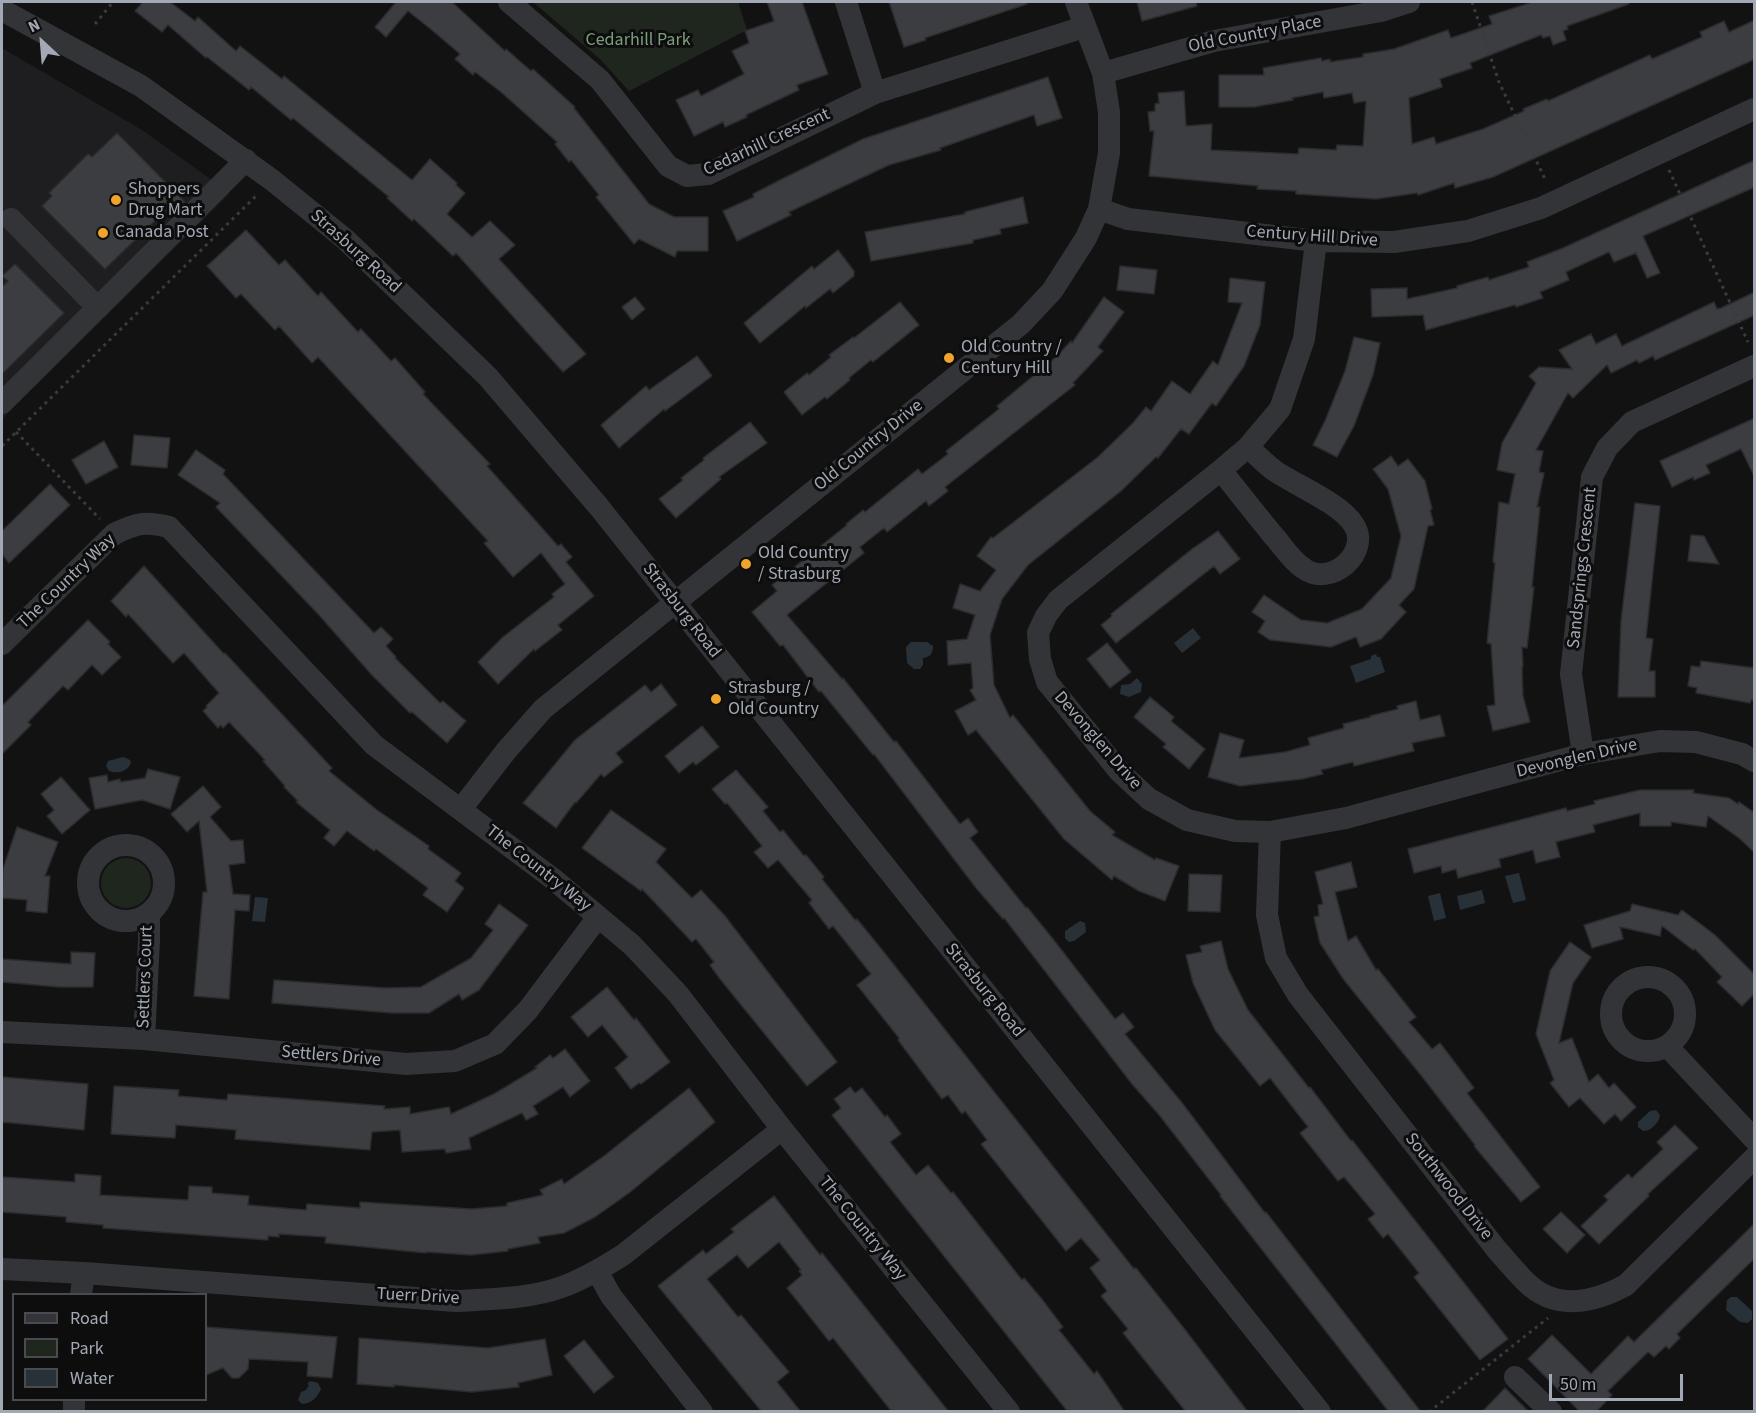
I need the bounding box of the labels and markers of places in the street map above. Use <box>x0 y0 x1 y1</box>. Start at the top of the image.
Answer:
place label: Shoppers Drug Mart <box>128 179 202 222</box>
marker: Shoppers Drug Mart <box>109 193 123 207</box>
place label: Canada Post <box>115 222 209 244</box>
marker: Canada Post <box>96 226 110 240</box>
place label: Old Country / Century Hill <box>961 337 1062 380</box>
marker: Old Country / Century Hill <box>942 351 956 365</box>
place label: Old Country / Strasburg <box>758 543 849 586</box>
marker: Old Country / Strasburg <box>739 557 753 571</box>
place label: Strasburg / Old Country <box>728 678 819 720</box>
marker: Strasburg / Old Country <box>709 692 723 706</box>

